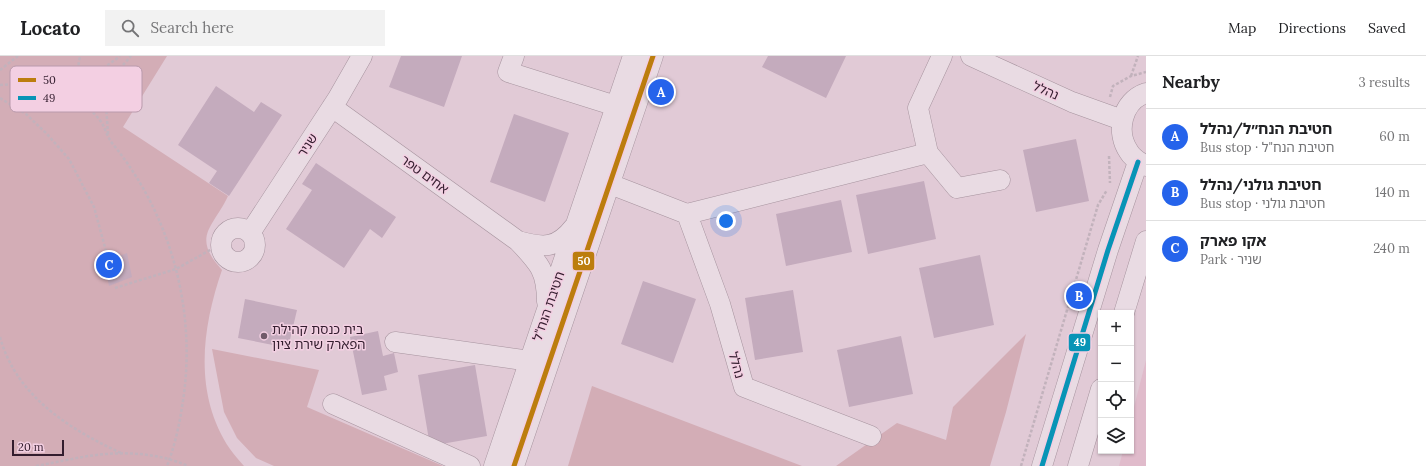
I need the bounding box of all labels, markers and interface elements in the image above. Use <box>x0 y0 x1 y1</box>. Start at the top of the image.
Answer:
search box <box>105 10 385 46</box>
text: Locato <box>20 16 81 40</box>
icon: search <box>119 17 141 39</box>
text: Search here <box>151 18 234 37</box>
text: Map <box>1228 19 1256 37</box>
text: Directions <box>1278 19 1346 37</box>
text: Saved <box>1368 19 1406 37</box>
legend <box>10 66 142 112</box>
text: Nearby <box>1162 71 1220 93</box>
text: 50 <box>43 73 56 87</box>
text: 3 results <box>1358 74 1410 91</box>
pin: A <box>648 77 674 107</box>
street label: נהלל <box>1030 77 1061 104</box>
text: 49 <box>43 91 55 105</box>
text: חטיבת הנח״ל/נהלל <box>1200 119 1332 138</box>
text: A <box>1171 128 1179 145</box>
text: 60 m <box>1379 128 1410 145</box>
street label: שניר <box>294 130 321 160</box>
text: Bus stop · חטיבת הנח"ל <box>1200 139 1334 156</box>
street label: אחים טפר <box>397 151 452 197</box>
text: חטיבת גולני/נהלל <box>1200 175 1321 194</box>
text: B <box>1171 184 1179 201</box>
text: 140 m <box>1375 184 1410 201</box>
text: Bus stop · חטיבת גולני <box>1200 195 1325 212</box>
your location <box>716 211 736 231</box>
text: אקו פארק <box>1200 231 1266 250</box>
text: C <box>1171 240 1179 257</box>
text: 240 m <box>1373 240 1410 257</box>
pin: C <box>96 250 122 280</box>
line badge: 50 <box>572 251 595 271</box>
text: Park · שניר <box>1200 251 1262 268</box>
text: 50 <box>578 254 590 268</box>
street label: חטיבת הנח"ל <box>529 269 568 343</box>
pin: B <box>1066 281 1092 311</box>
map controls <box>1098 310 1134 454</box>
button: + <box>1098 310 1134 346</box>
place label: בית כנסת קהילת הפארק שירת ציון <box>272 321 365 353</box>
marker: בית כנסת קהילת הפארק שירת ציון <box>259 331 269 341</box>
line badge: 49 <box>1068 333 1091 352</box>
text: 49 <box>1074 335 1086 349</box>
button: − <box>1098 346 1134 382</box>
street label: נהלל <box>725 350 748 380</box>
button: locate <box>1098 382 1134 418</box>
button: layers <box>1098 418 1134 454</box>
scale bar <box>12 438 64 457</box>
text: 20 m <box>18 440 43 454</box>

